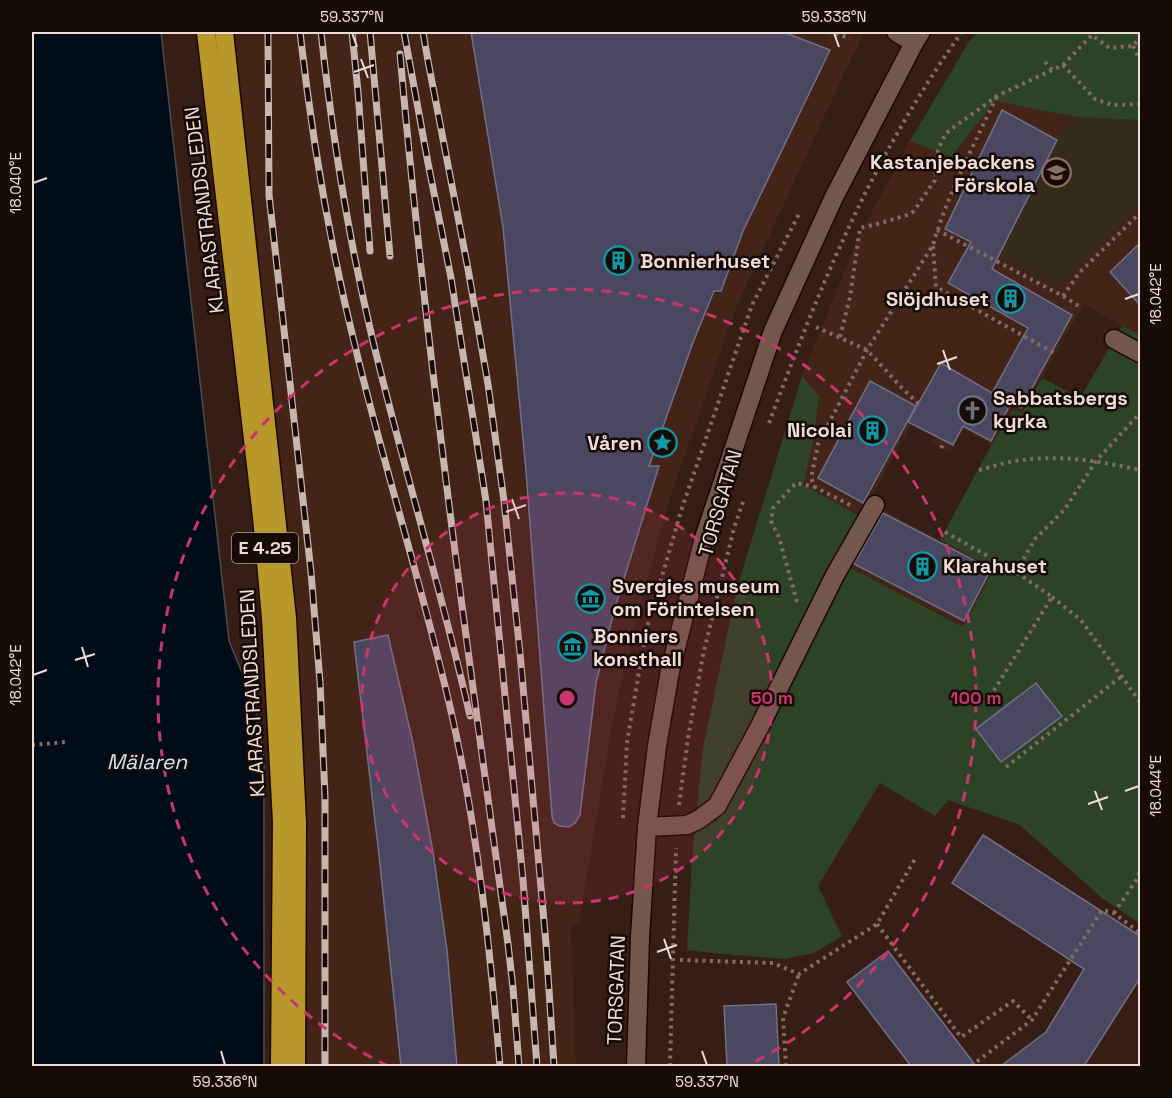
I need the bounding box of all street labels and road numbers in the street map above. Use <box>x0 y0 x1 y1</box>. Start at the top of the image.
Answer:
street label: KLARASTRANDSLEDEN <box>178 105 230 315</box>
street label: TORSGATAN <box>692 447 748 559</box>
road number: E 4.25 <box>232 533 298 563</box>
street label: KLARASTRANDSLEDEN <box>234 588 270 798</box>
street label: TORSGATAN <box>601 935 631 1045</box>

